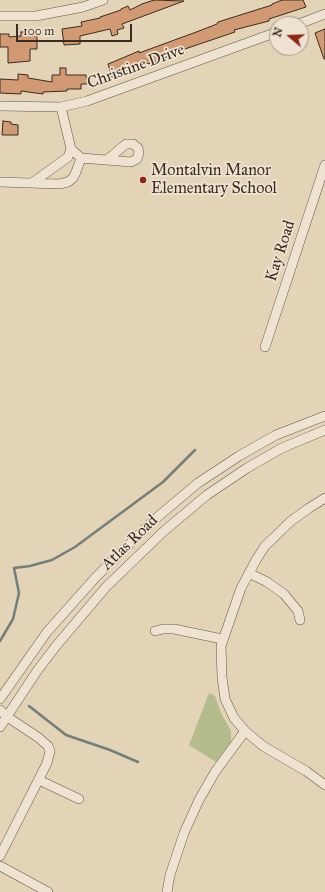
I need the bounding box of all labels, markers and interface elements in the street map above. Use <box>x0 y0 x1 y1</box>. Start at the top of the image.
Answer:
scale bar <box>18 16 134 42</box>
north arrow <box>269 16 309 56</box>
text: 100 m <box>23 24 54 38</box>
text: N <box>270 26 286 39</box>
street label: Christine Drive <box>85 41 187 93</box>
place label: Montalvin Manor Elementary School <box>151 161 277 199</box>
marker: Montalvin Manor Elementary School <box>138 175 148 185</box>
street label: Kay Road <box>262 218 300 284</box>
street label: Atlas Road <box>98 512 162 574</box>

